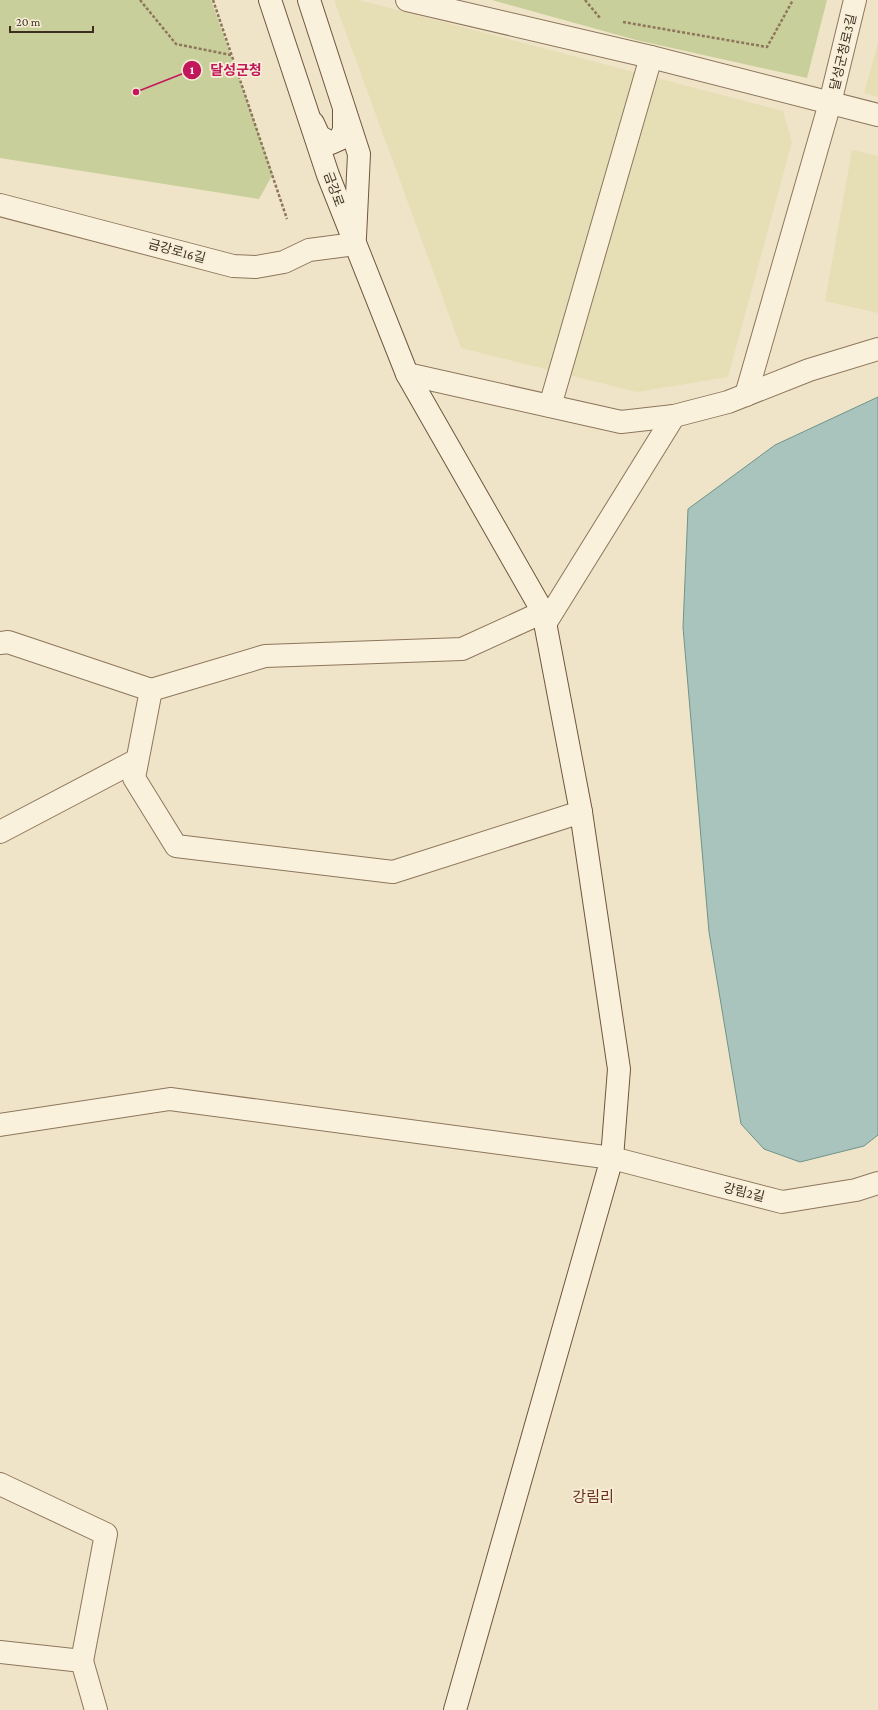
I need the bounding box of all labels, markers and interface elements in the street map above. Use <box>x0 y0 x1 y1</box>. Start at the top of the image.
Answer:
scale bar <box>10 8 93 34</box>
street label: 달성군청로3길 <box>827 12 859 92</box>
text: 20 m <box>16 15 41 29</box>
callout: 달성군청 <box>182 57 270 83</box>
text: 달성군청 <box>210 62 262 78</box>
text: 1 <box>190 63 195 77</box>
street label: 금강로 <box>321 170 347 208</box>
street label: 금강로16길 <box>147 236 207 266</box>
street label: 강림2길 <box>722 1180 766 1204</box>
district label: 강림리 <box>572 1489 614 1505</box>

